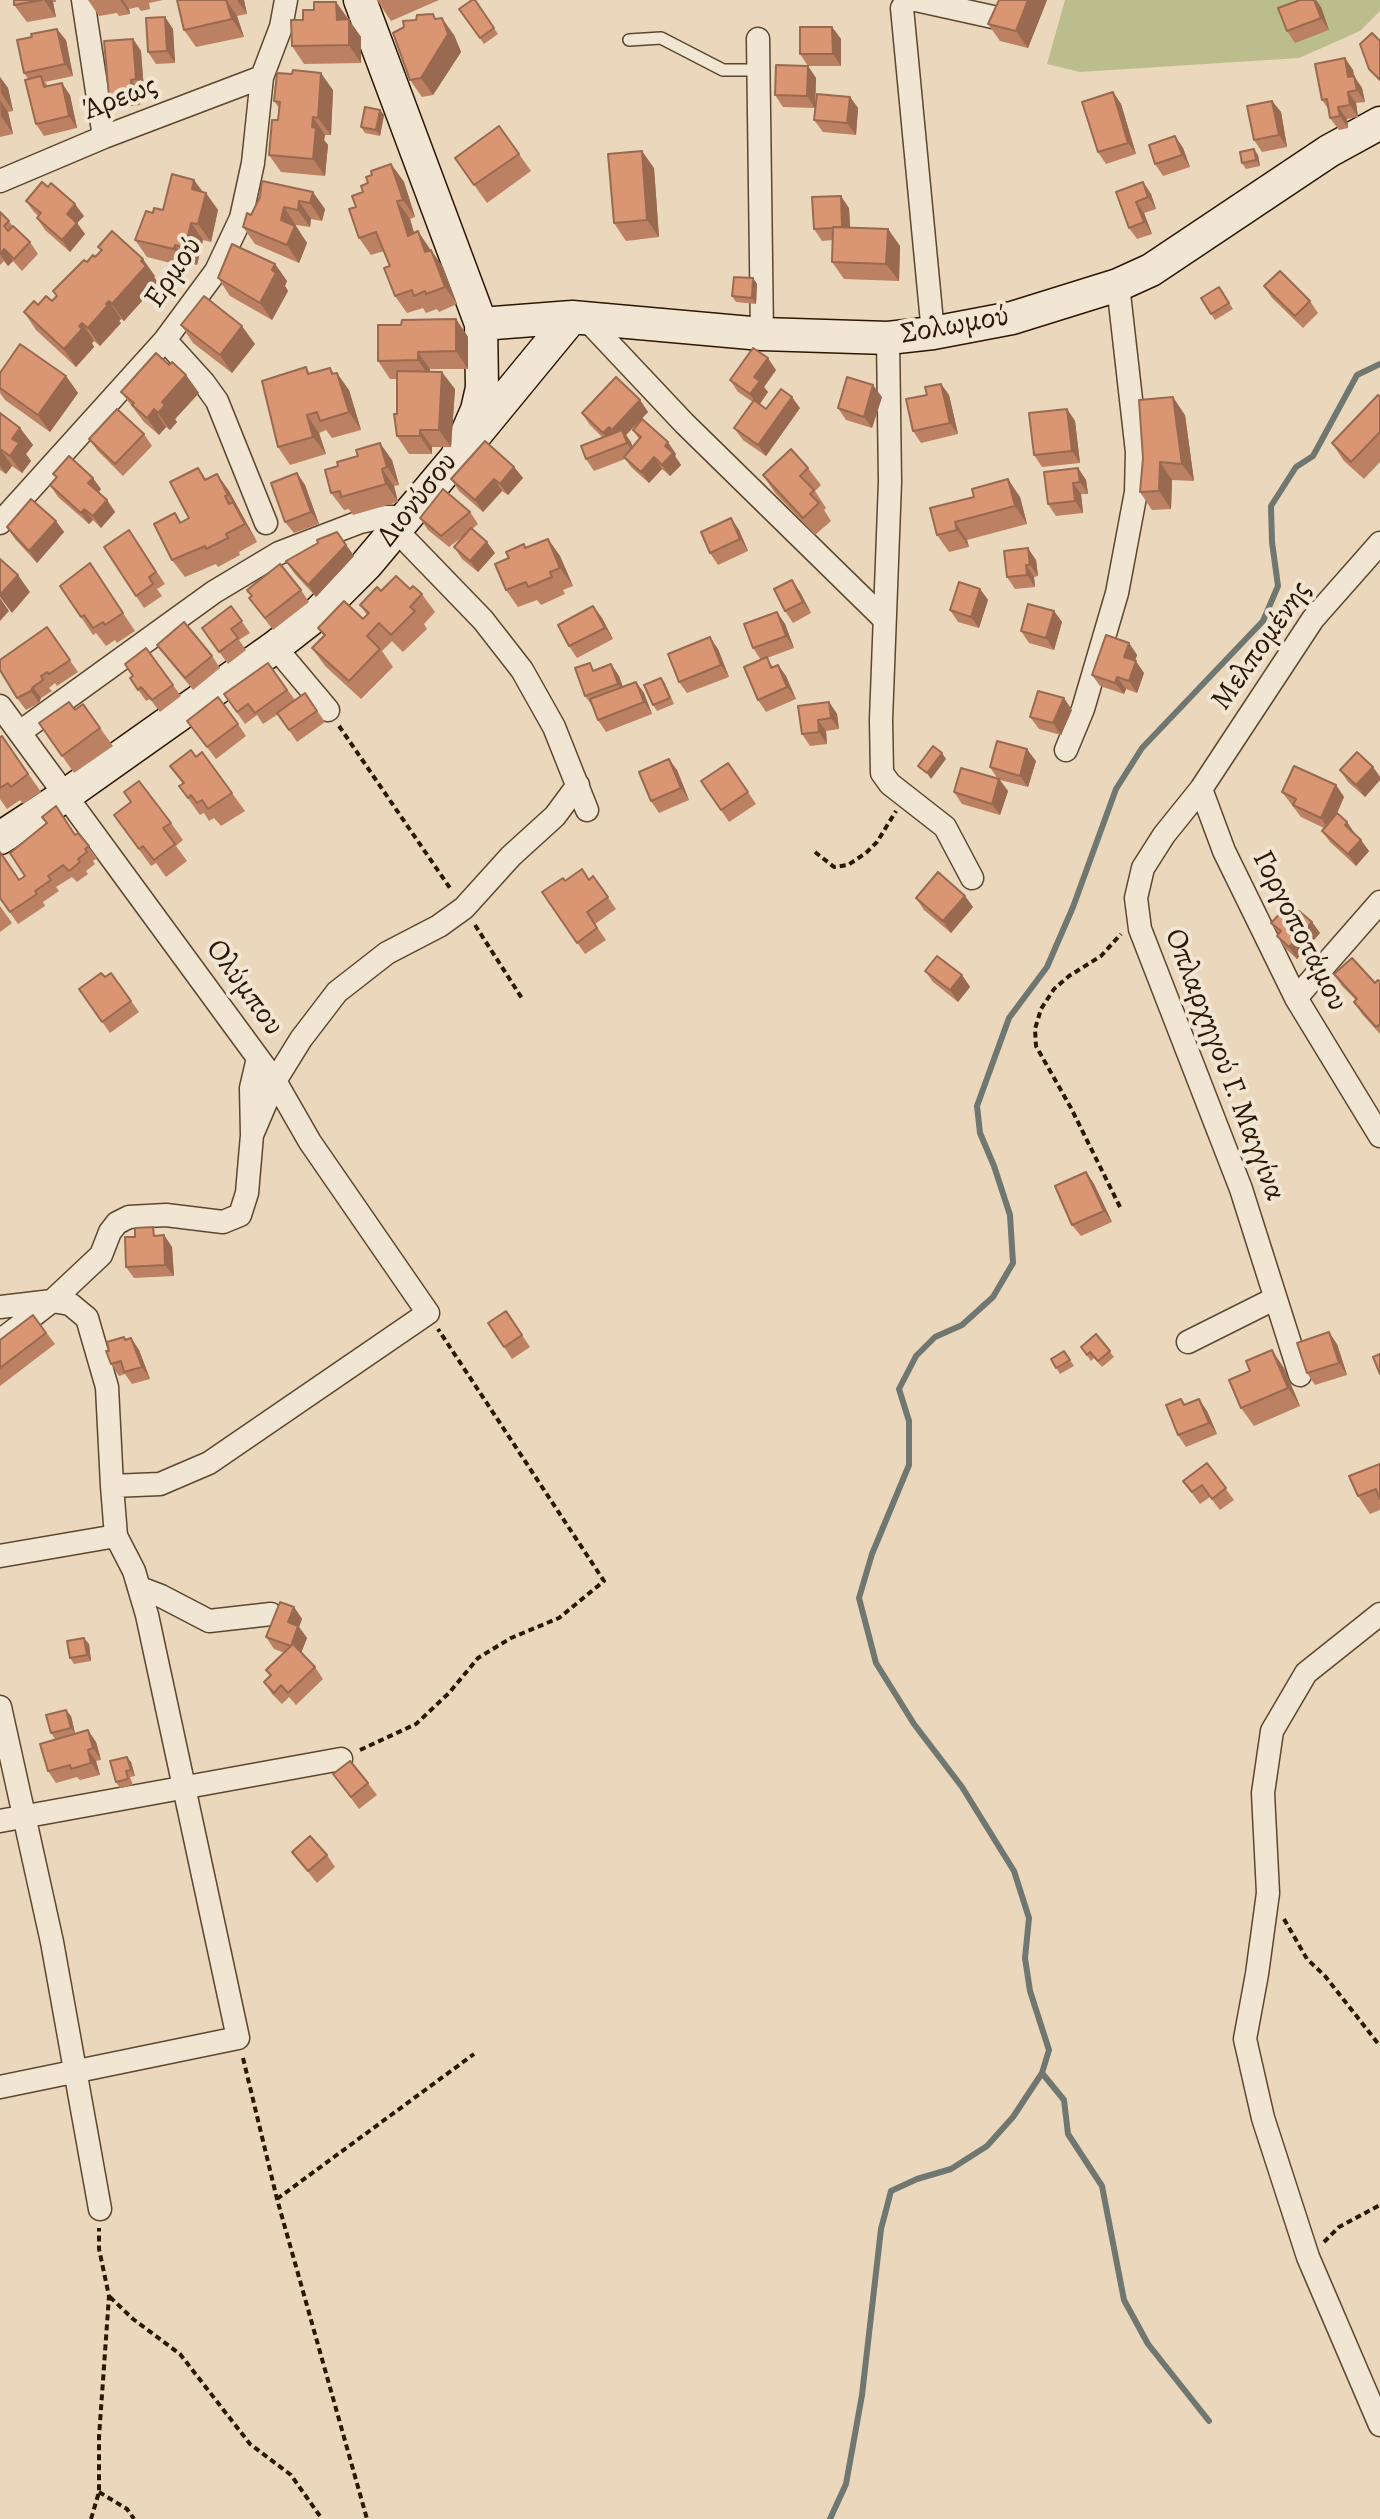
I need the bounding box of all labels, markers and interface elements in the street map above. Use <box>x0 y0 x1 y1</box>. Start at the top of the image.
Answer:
street label: Άρεως <box>77 68 163 130</box>
street label: Ερμού <box>137 231 211 315</box>
street label: Σολωμού <box>898 299 1012 353</box>
street label: Διονύσου <box>370 446 466 554</box>
street label: Μελπομένης <box>1204 574 1320 718</box>
street label: Γοργοποτάμου <box>1243 845 1355 1017</box>
street label: Οπλαρχηγού Γ. Μαγγίνα <box>1155 924 1293 1206</box>
street label: Ολύμπου <box>197 933 291 1043</box>

